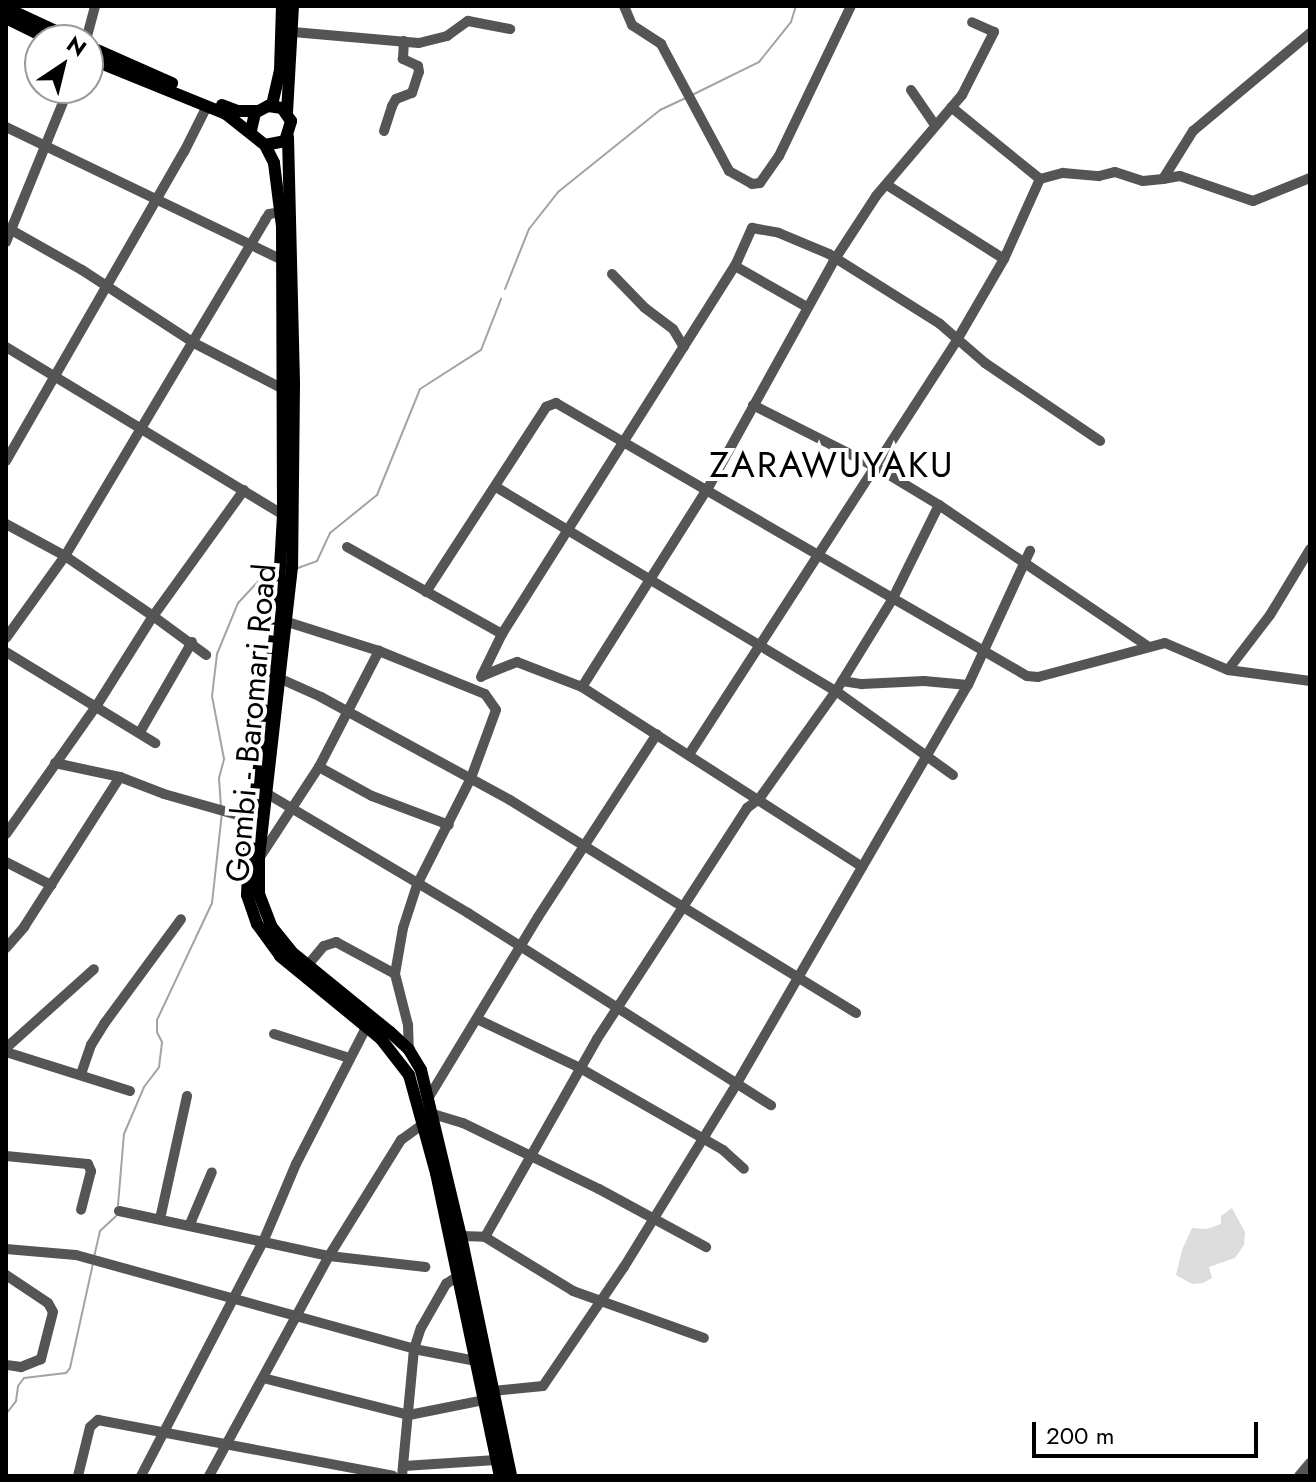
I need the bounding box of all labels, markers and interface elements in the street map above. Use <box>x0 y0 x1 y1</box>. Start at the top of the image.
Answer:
north arrow <box>24 24 104 104</box>
text: N <box>60 28 93 64</box>
district label: ZARAWUYAKU <box>709 443 955 487</box>
street label: Gombi - Baromari Road <box>218 562 284 884</box>
scale bar <box>1036 1406 1262 1456</box>
text: 200 m <box>1046 1418 1114 1453</box>

